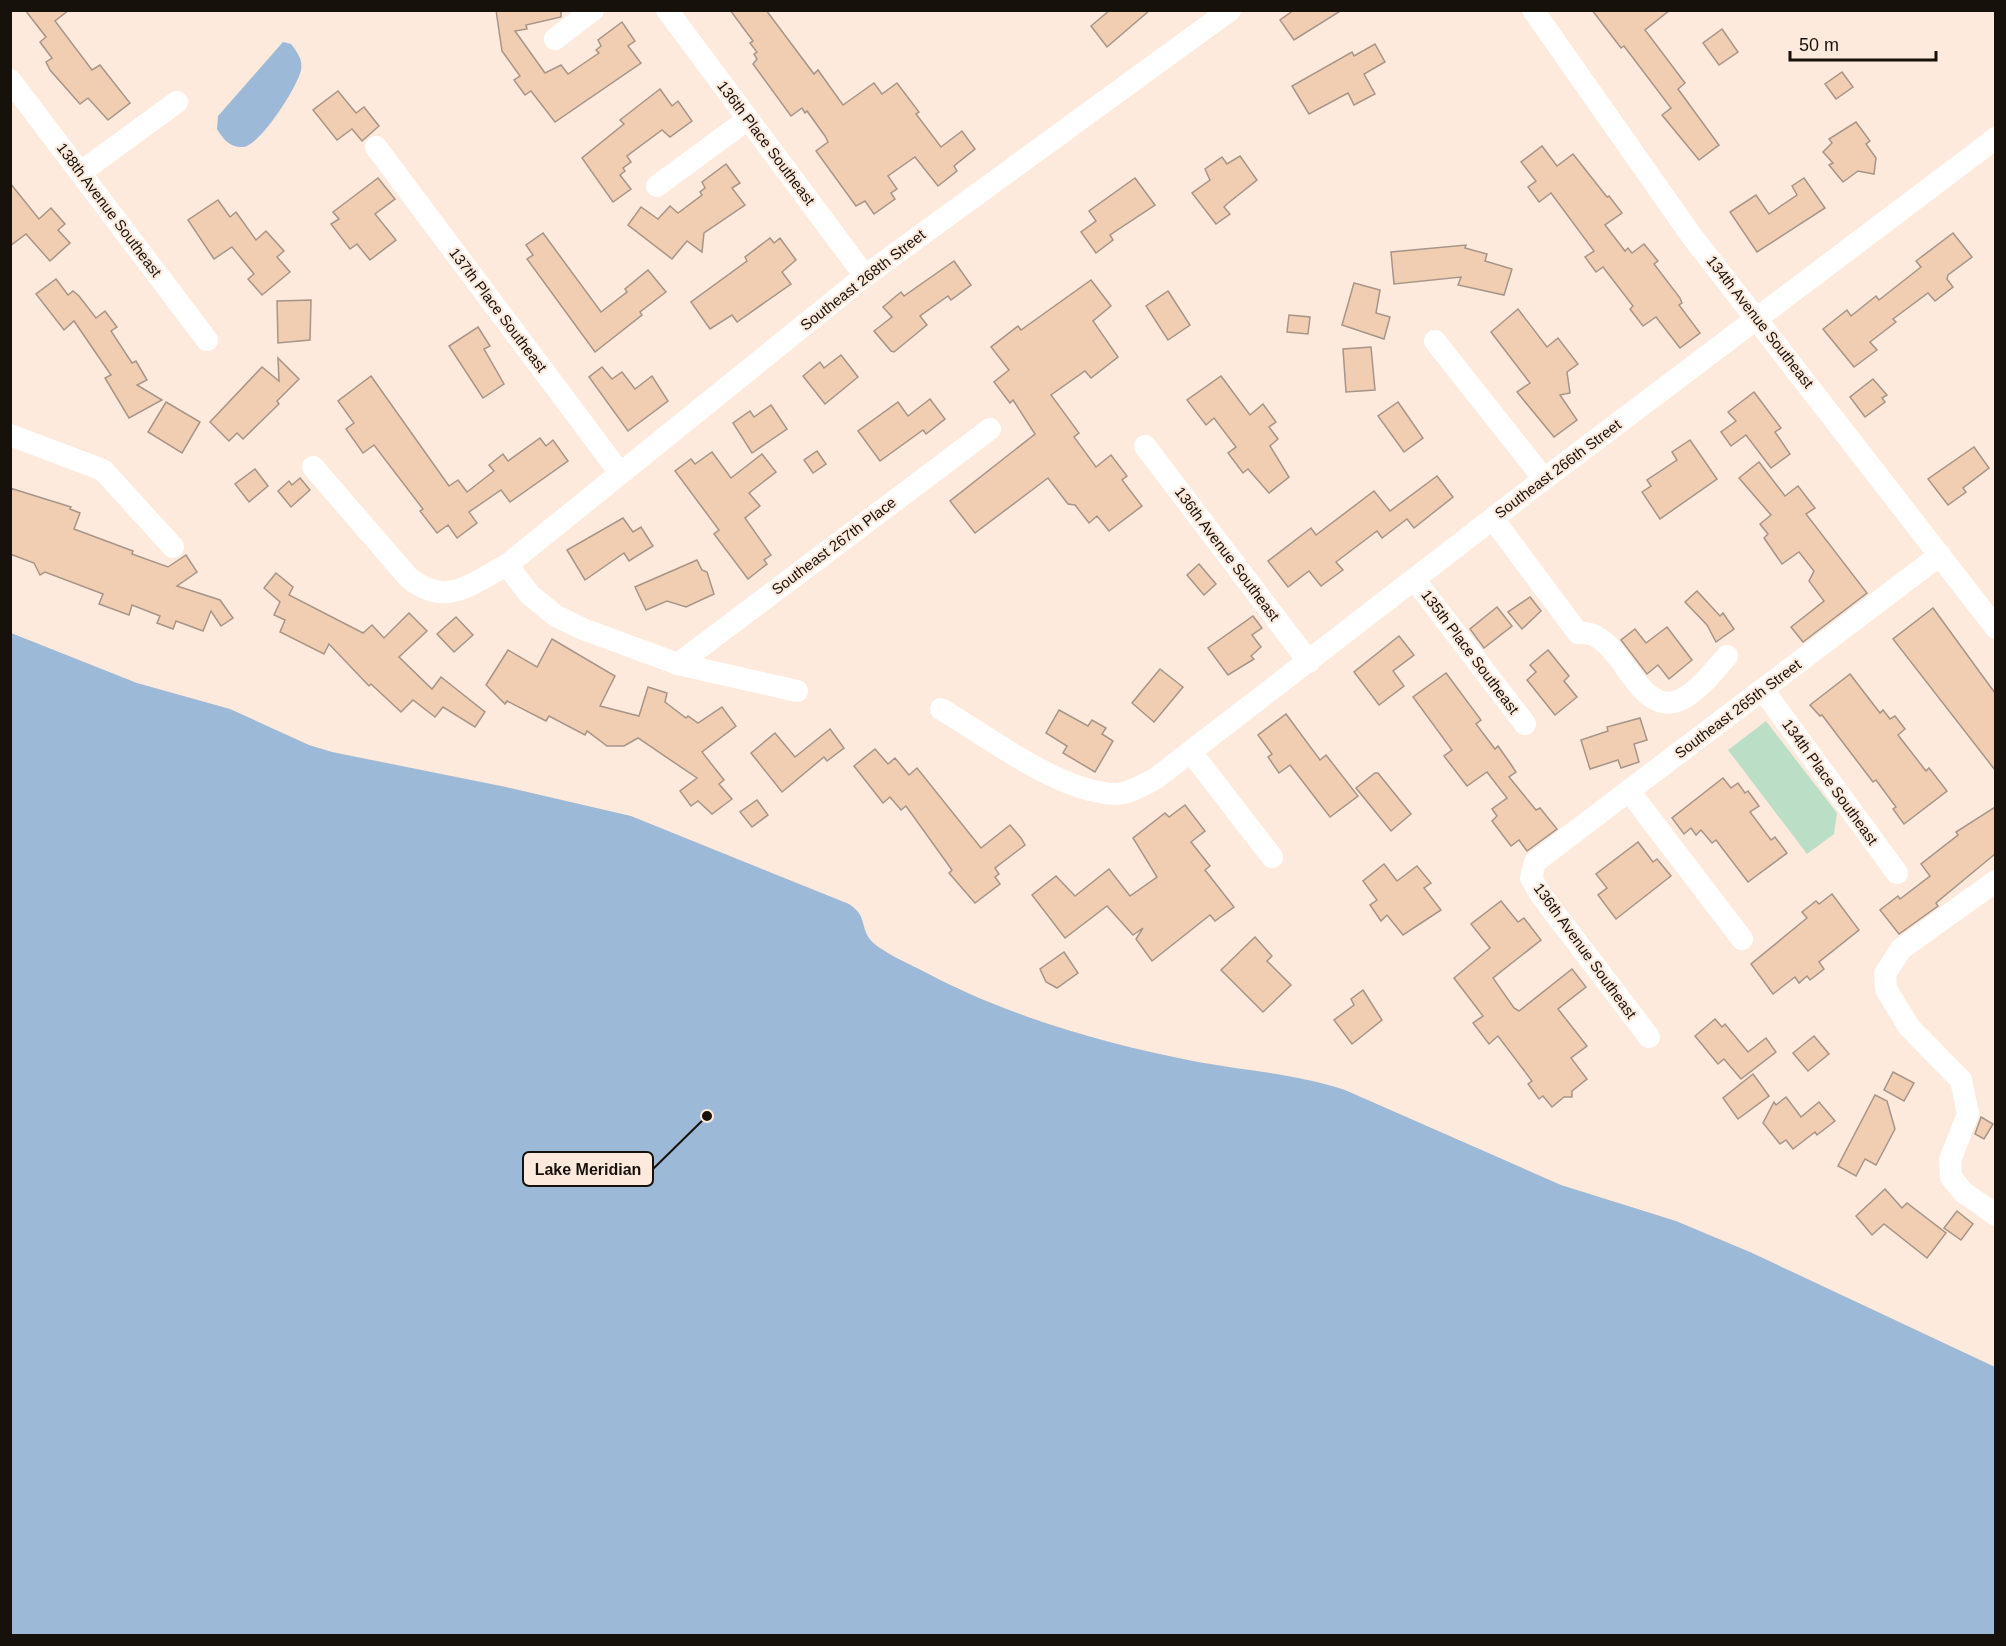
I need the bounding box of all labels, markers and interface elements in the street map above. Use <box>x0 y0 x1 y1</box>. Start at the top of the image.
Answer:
scale bar <box>1790 24 1936 62</box>
text: 50 m <box>1799 35 1839 55</box>
street label: 136th Place Southeast <box>714 77 819 209</box>
street label: 138th Avenue Southeast <box>54 139 166 281</box>
street label: Southeast 268th Street <box>797 225 929 334</box>
street label: 137th Place Southeast <box>446 244 551 376</box>
street label: 134th Avenue Southeast <box>1703 252 1818 392</box>
street label: Southeast 266th Street <box>1491 415 1625 522</box>
street label: 136th Avenue Southeast <box>1172 483 1284 625</box>
street label: Southeast 267th Place <box>768 493 899 598</box>
street label: 135th Place Southeast <box>1418 586 1523 718</box>
street label: Southeast 265th Street <box>1671 655 1805 762</box>
street label: 134th Place Southeast <box>1779 716 1882 848</box>
street label: 136th Avenue Southeast <box>1531 880 1641 1022</box>
callout: Lake Meridian <box>523 1152 653 1186</box>
text: Lake Meridian <box>535 1161 641 1178</box>

